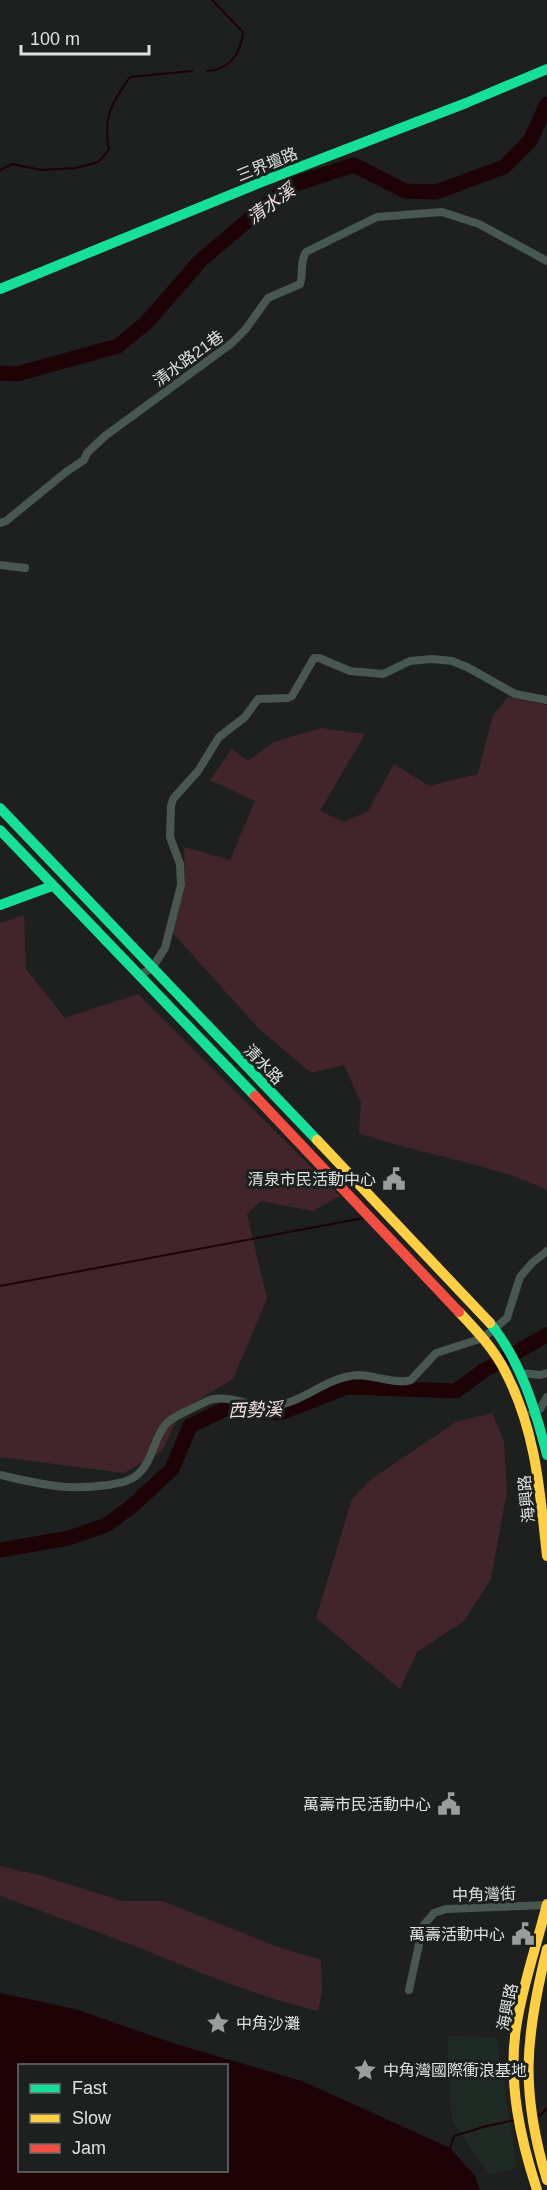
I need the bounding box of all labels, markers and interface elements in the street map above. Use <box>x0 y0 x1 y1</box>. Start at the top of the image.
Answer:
scale bar <box>21 18 148 56</box>
text: 100 m <box>30 29 80 49</box>
street label: 三界壇路 <box>234 145 300 184</box>
water label: 清水溪 <box>243 178 301 228</box>
street label: 清水路21巷 <box>150 327 226 389</box>
street label: 清水路 <box>241 1041 286 1088</box>
public building icon: 清泉市民活動中心 <box>381 1166 407 1192</box>
place label: 清泉市民活動中心 <box>248 1171 376 1188</box>
water label: 西勢溪 <box>228 1399 285 1421</box>
street label: 海興路 <box>516 1474 537 1524</box>
public building icon: 萬壽市民活動中心 <box>436 1791 462 1817</box>
place label: 萬壽市民活動中心 <box>303 1796 431 1813</box>
street label: 中角灣街 <box>452 1885 516 1904</box>
public building icon: 萬壽活動中心 <box>510 1921 536 1947</box>
place label: 萬壽活動中心 <box>409 1926 505 1943</box>
street label: 海興路 <box>495 1982 520 2032</box>
place icon: 中角沙灘 <box>205 2010 231 2036</box>
place label: 中角沙灘 <box>236 2015 300 2032</box>
place icon: 中角灣國際衝浪基地 <box>352 2057 378 2083</box>
place label: 中角灣國際衝浪基地 <box>383 2062 527 2079</box>
legend <box>18 2064 228 2172</box>
text: Fast <box>72 2078 107 2098</box>
text: Slow <box>72 2108 112 2128</box>
text: Jam <box>72 2138 106 2158</box>

